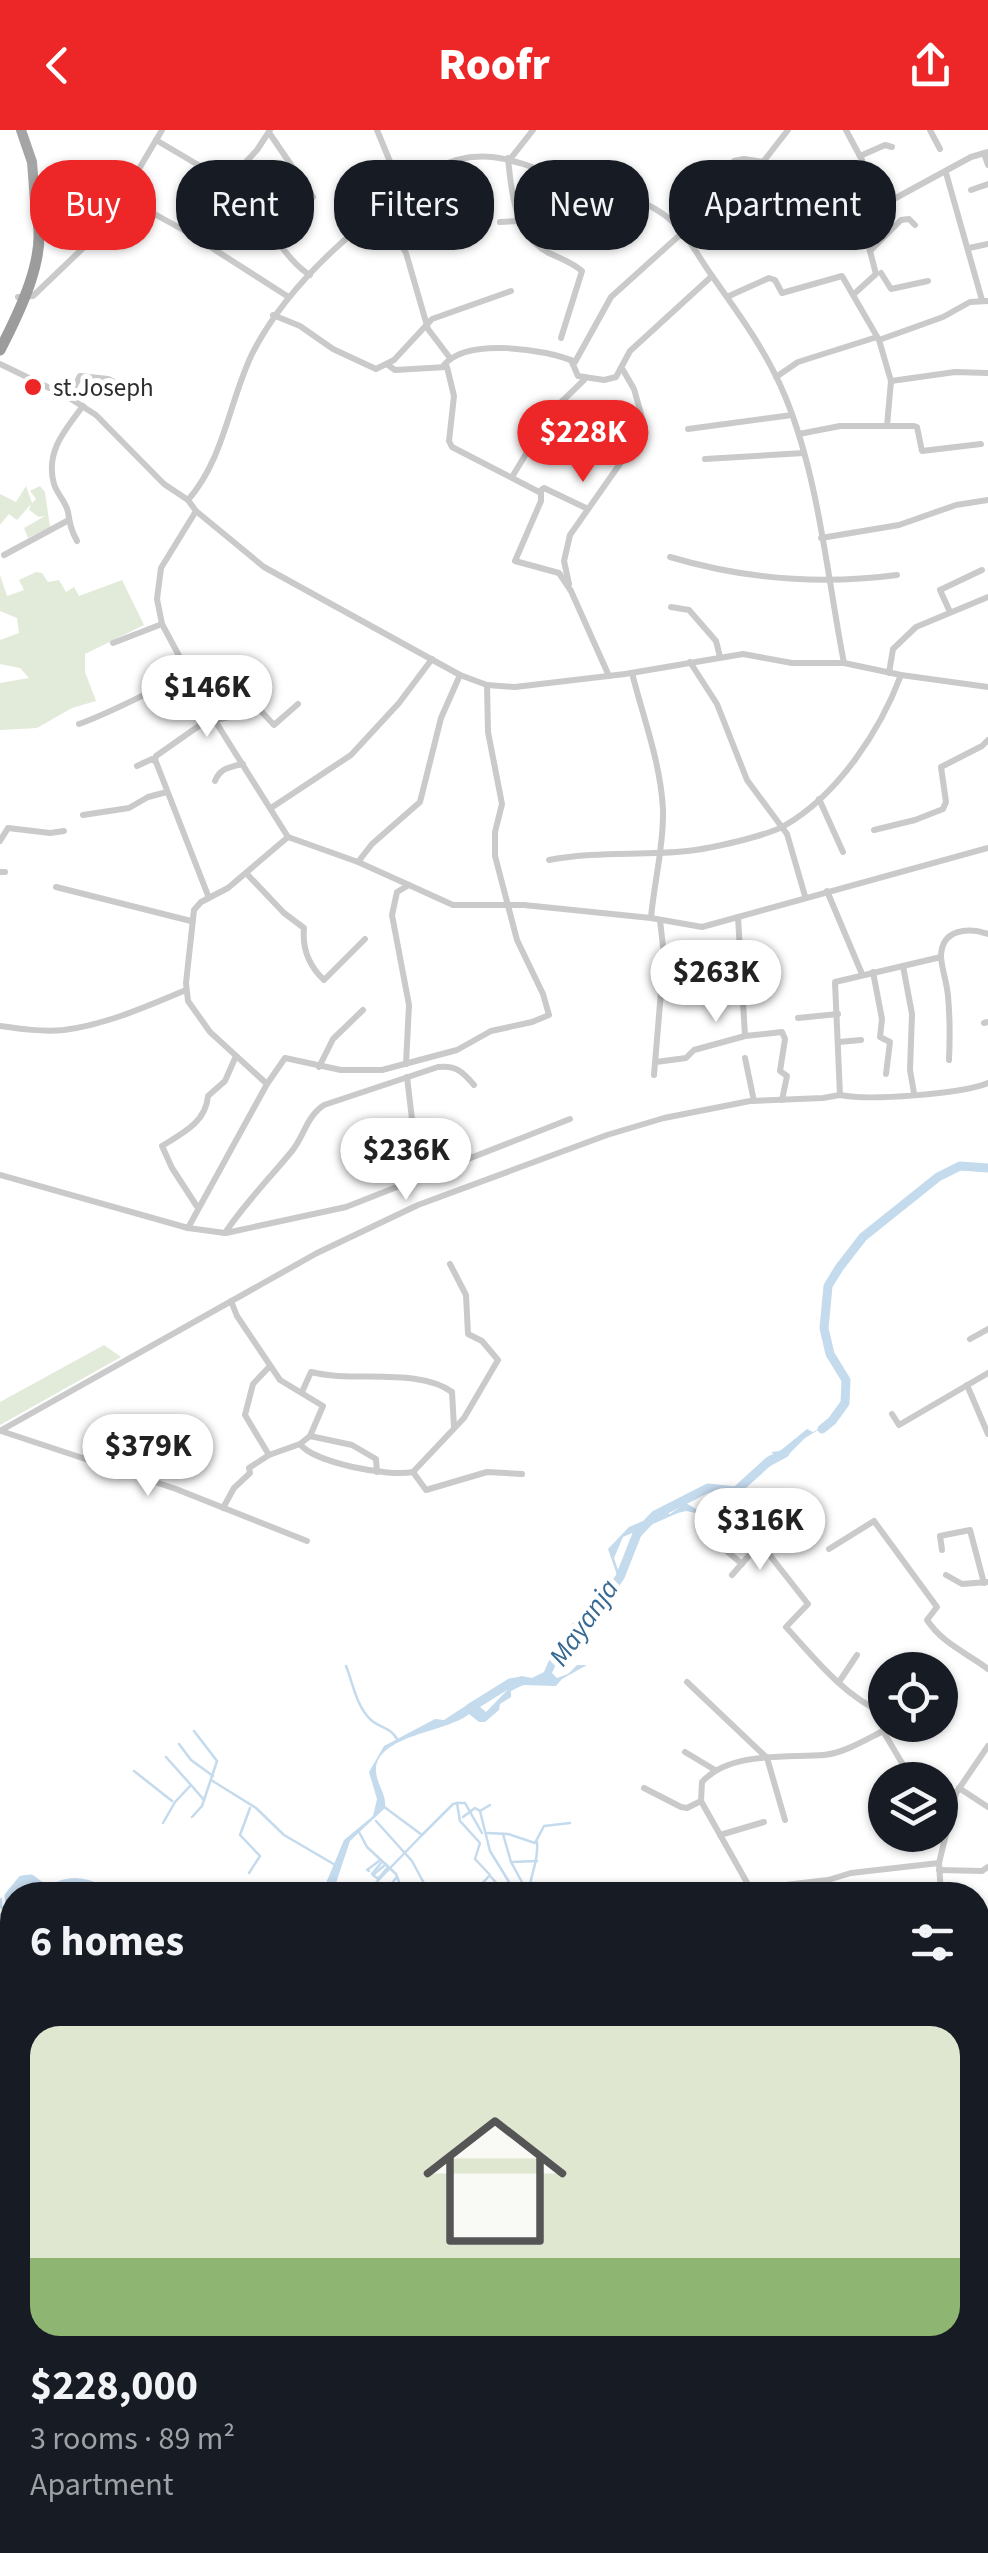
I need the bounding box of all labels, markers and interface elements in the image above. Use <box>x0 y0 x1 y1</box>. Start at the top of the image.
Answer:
text: Roofr <box>438 33 550 97</box>
icon: back <box>30 38 85 93</box>
icon: share <box>903 38 958 93</box>
chip: Buy <box>30 160 156 250</box>
chip: Rent <box>176 160 314 250</box>
chip: Filters <box>334 160 494 250</box>
chip: New <box>514 160 649 250</box>
chip: Apartment <box>669 160 896 250</box>
place label: st.Joseph <box>53 370 154 406</box>
marker: st.Joseph <box>22 376 44 398</box>
pin: $228K <box>513 400 653 485</box>
text: $228K <box>539 409 627 455</box>
pin: $146K <box>137 655 277 740</box>
text: $146K <box>163 664 251 710</box>
pin: $263K <box>646 940 786 1025</box>
text: $263K <box>672 949 760 995</box>
pin: $236K <box>336 1118 476 1203</box>
text: $236K <box>362 1127 450 1173</box>
pin: $379K <box>78 1414 218 1499</box>
text: $379K <box>104 1423 192 1469</box>
pin: $316K <box>690 1488 830 1573</box>
text: $316K <box>716 1497 804 1543</box>
water label: Mayanja <box>539 1571 628 1674</box>
map controls <box>868 1652 958 1852</box>
button: locate <box>868 1652 958 1742</box>
button: layers <box>868 1762 958 1852</box>
text: 6 homes <box>30 1912 184 1972</box>
icon: filters <box>905 1915 960 1970</box>
icon: home <box>405 2091 585 2271</box>
text: $228,000 <box>30 2356 198 2416</box>
text: 3 rooms · 89 m² <box>30 2416 235 2462</box>
text: Apartment <box>30 2462 173 2508</box>

